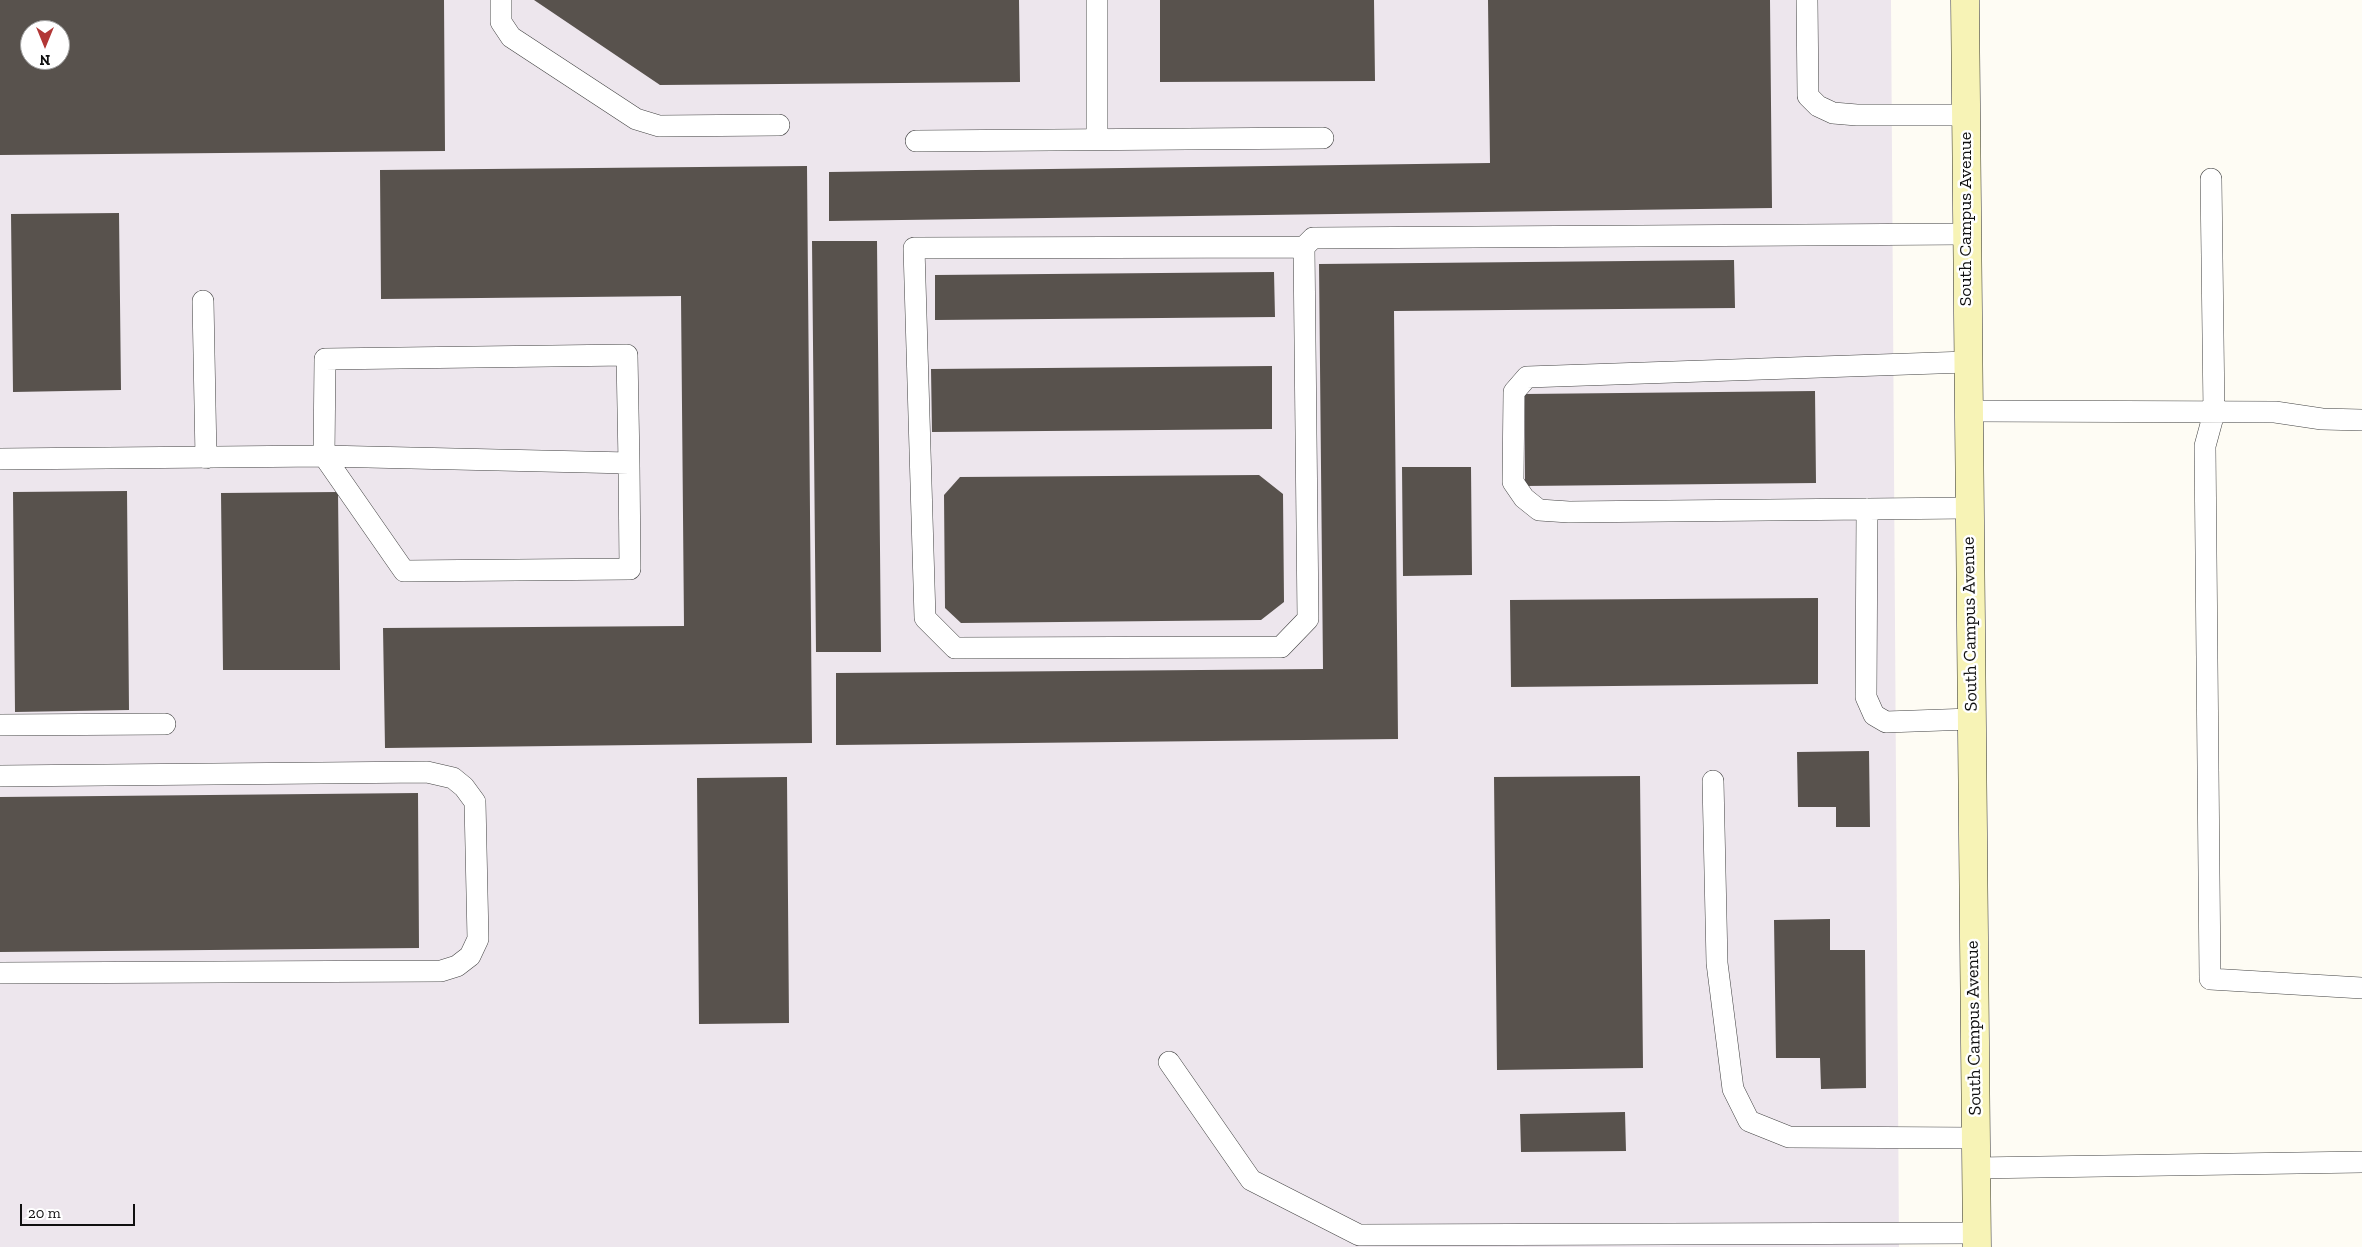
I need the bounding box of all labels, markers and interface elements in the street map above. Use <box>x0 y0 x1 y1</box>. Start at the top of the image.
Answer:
north arrow <box>20 20 70 70</box>
text: N <box>40 51 50 68</box>
street label: South Campus Avenue <box>1955 132 1977 306</box>
street label: South Campus Avenue <box>1958 537 1982 711</box>
street label: South Campus Avenue <box>1962 941 1986 1115</box>
scale bar <box>22 1194 138 1226</box>
text: 20 m <box>28 1204 61 1222</box>

